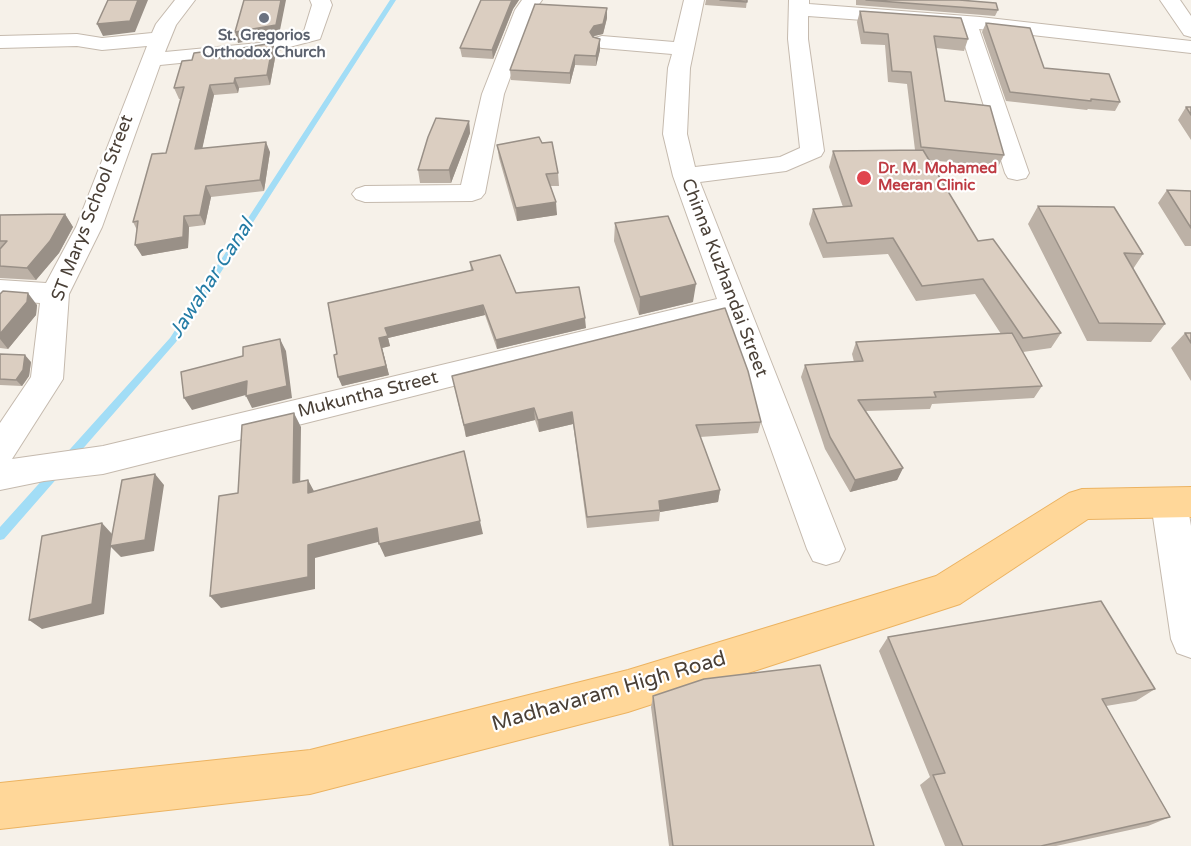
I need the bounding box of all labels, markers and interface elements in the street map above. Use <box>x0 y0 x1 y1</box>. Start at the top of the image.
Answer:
marker: St. Gregorios Orthodox Church <box>257 11 271 25</box>
place label: St. Gregorios Orthodox Church <box>202 27 326 62</box>
street label: ST Marys School Street <box>48 112 138 304</box>
place label: Dr. M. Mohamed Meeran Clinic <box>878 160 997 195</box>
marker: Dr. M. Mohamed Meeran Clinic <box>855 169 873 187</box>
street label: Chinna Kuzhandai Street <box>676 176 772 380</box>
water label: Jawahar Canal <box>165 215 259 343</box>
street label: Mukuntha Street <box>296 367 440 423</box>
street label: Madhavaram High Road <box>489 646 729 738</box>

